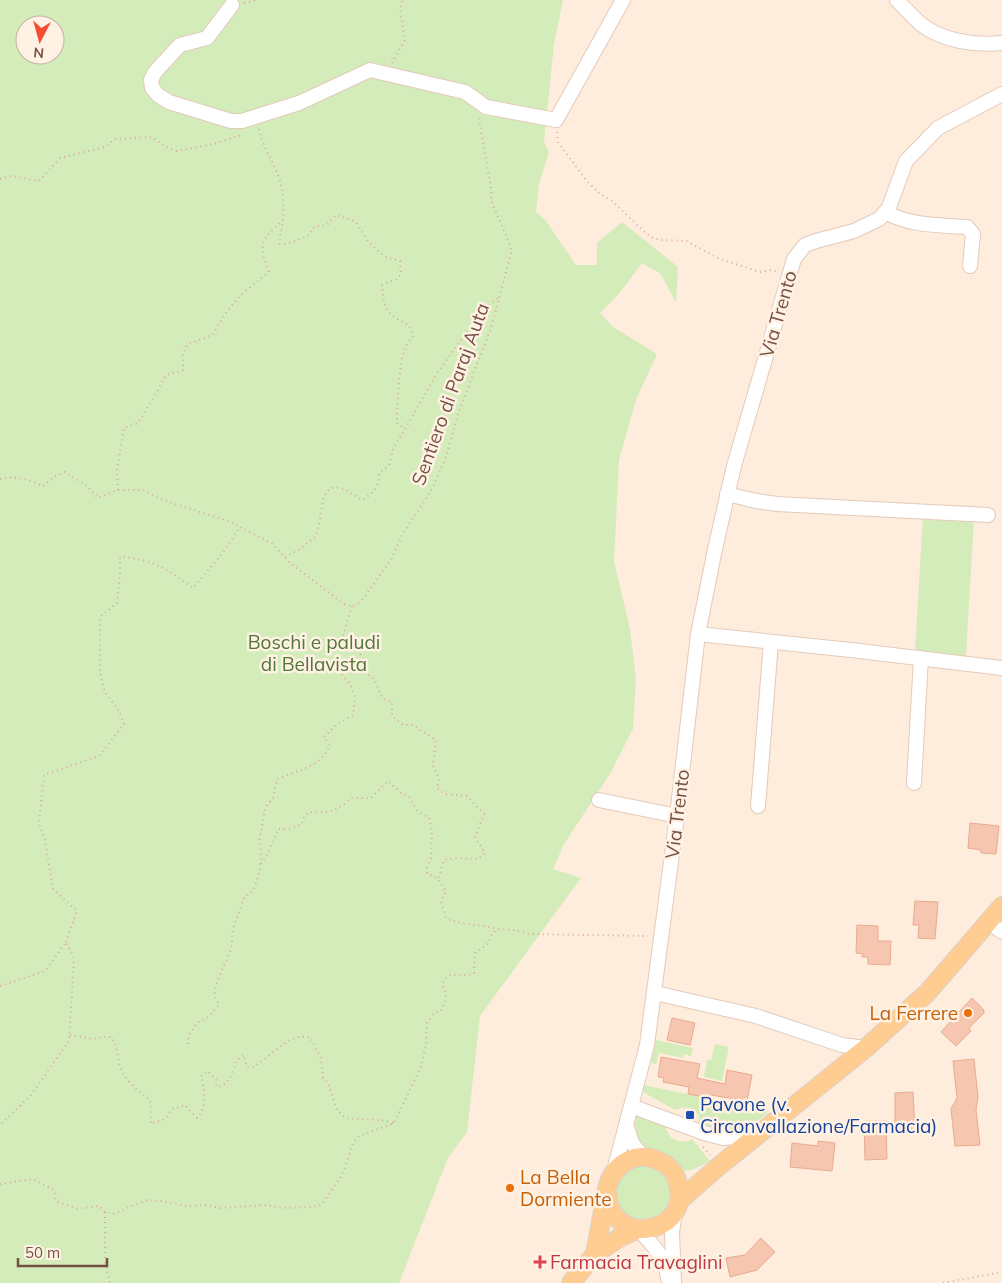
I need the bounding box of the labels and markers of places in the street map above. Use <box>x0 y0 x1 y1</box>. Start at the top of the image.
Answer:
place label: La Ferrere <box>870 1001 958 1025</box>
marker: La Ferrere <box>962 1007 974 1019</box>
place label: Pavone (v. Circonvallazione/Farmacia) <box>700 1092 937 1138</box>
marker: Pavone (v. Circonvallazione/Farmacia) <box>684 1109 696 1121</box>
place label: La Bella Dormiente <box>520 1165 612 1211</box>
marker: La Bella Dormiente <box>504 1182 516 1194</box>
place label: Farmacia Travaglini <box>550 1250 723 1274</box>
marker: Farmacia Travaglini <box>534 1256 546 1268</box>

